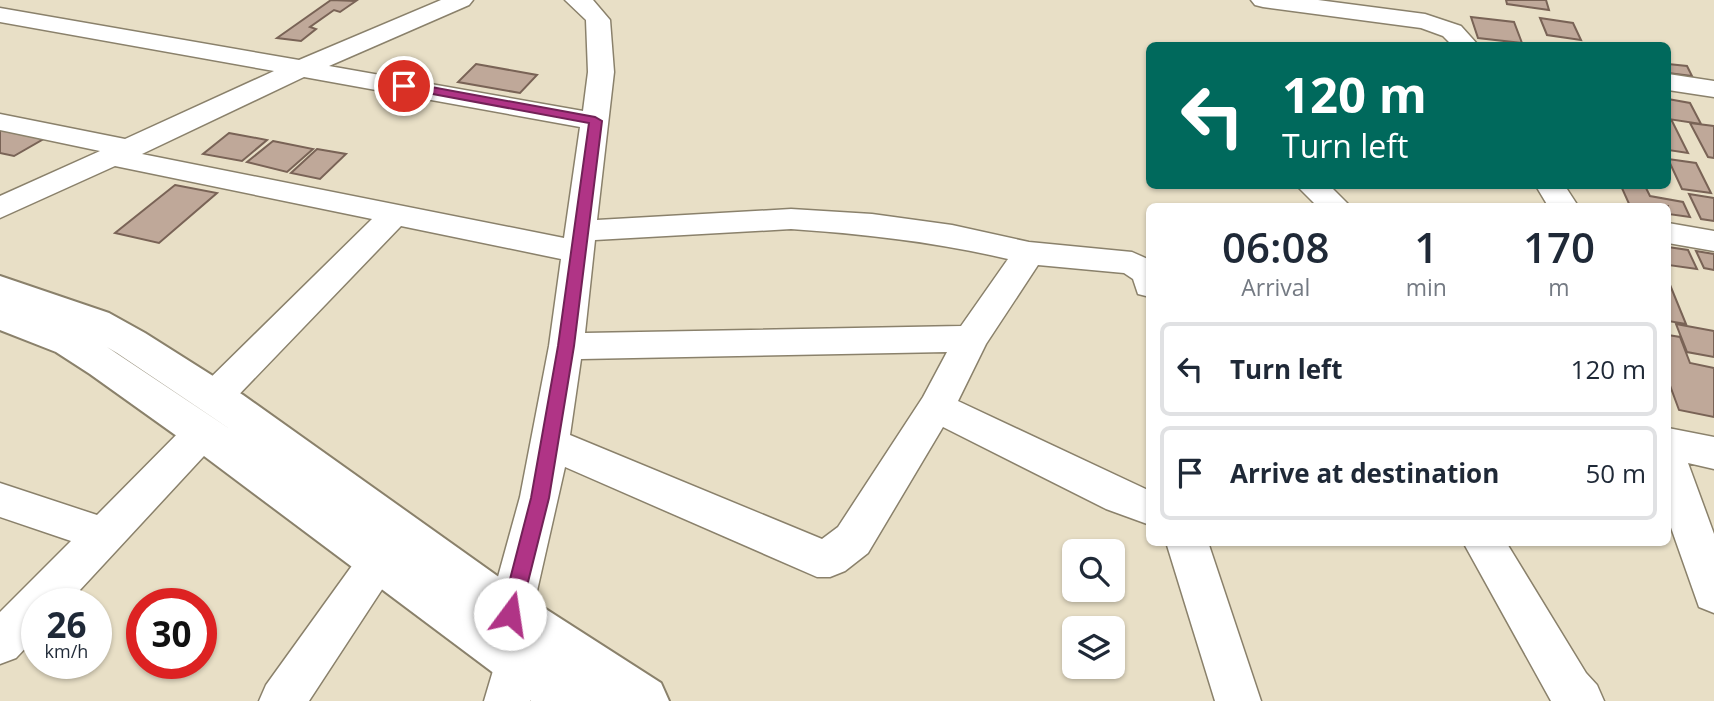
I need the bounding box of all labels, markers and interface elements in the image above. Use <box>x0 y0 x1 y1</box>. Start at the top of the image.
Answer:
pin <box>374 56 434 116</box>
text: 120 m <box>1282 61 1427 127</box>
icon: arrive <box>385 67 423 105</box>
icon: left <box>1167 70 1258 161</box>
text: Turn left <box>1282 124 1408 167</box>
text: 06:08 <box>1222 218 1330 275</box>
text: 1 <box>1414 218 1438 275</box>
text: 170 <box>1523 218 1595 275</box>
text: Arrival <box>1241 271 1310 303</box>
text: min <box>1406 271 1447 303</box>
text: m <box>1548 271 1570 303</box>
icon: left <box>1171 350 1209 388</box>
text: Turn left <box>1230 351 1342 387</box>
text: 120 m <box>1571 351 1646 387</box>
icon: arrive <box>1171 454 1209 492</box>
text: Arrive at destination <box>1230 455 1499 491</box>
text: 50 m <box>1585 455 1646 491</box>
map controls <box>1062 539 1125 679</box>
button: search <box>1062 539 1125 602</box>
position arrow <box>473 577 547 651</box>
speed limit sign: 30 <box>126 588 217 679</box>
text: 26 <box>46 601 87 648</box>
button: layers <box>1062 616 1125 679</box>
text: km/h <box>45 639 88 663</box>

